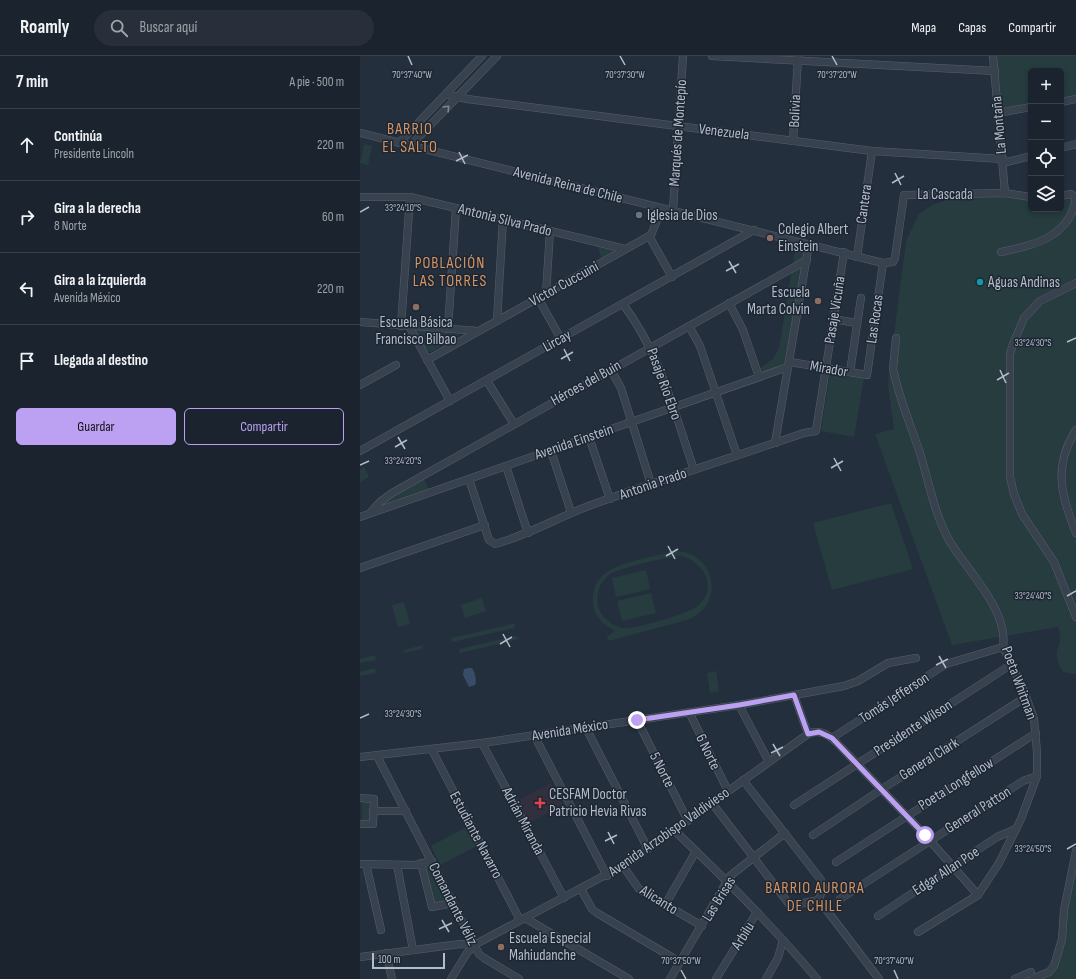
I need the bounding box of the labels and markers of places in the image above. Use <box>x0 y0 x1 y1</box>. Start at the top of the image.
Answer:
place label: Iglesia de Dios <box>647 206 718 225</box>
marker: Iglesia de Dios <box>634 210 644 220</box>
place label: Colegio Albert Einstein <box>778 220 849 256</box>
marker: Colegio Albert Einstein <box>765 233 775 243</box>
place label: Aguas Andinas <box>987 273 1060 292</box>
marker: Aguas Andinas <box>975 277 985 287</box>
place label: Escuela Marta Colvin <box>747 283 810 319</box>
marker: Escuela Marta Colvin <box>813 296 823 306</box>
marker: Escuela Básica Francisco Bilbao <box>411 302 421 312</box>
place label: Escuela Básica Francisco Bilbao <box>375 313 457 349</box>
place label: CESFAM Doctor Patricio Hevia Rivas <box>549 785 647 821</box>
marker: CESFAM Doctor Patricio Hevia Rivas <box>534 797 546 809</box>
place label: Escuela Especial Mahiudanche <box>509 929 591 965</box>
marker: Escuela Especial Mahiudanche <box>496 942 506 952</box>

